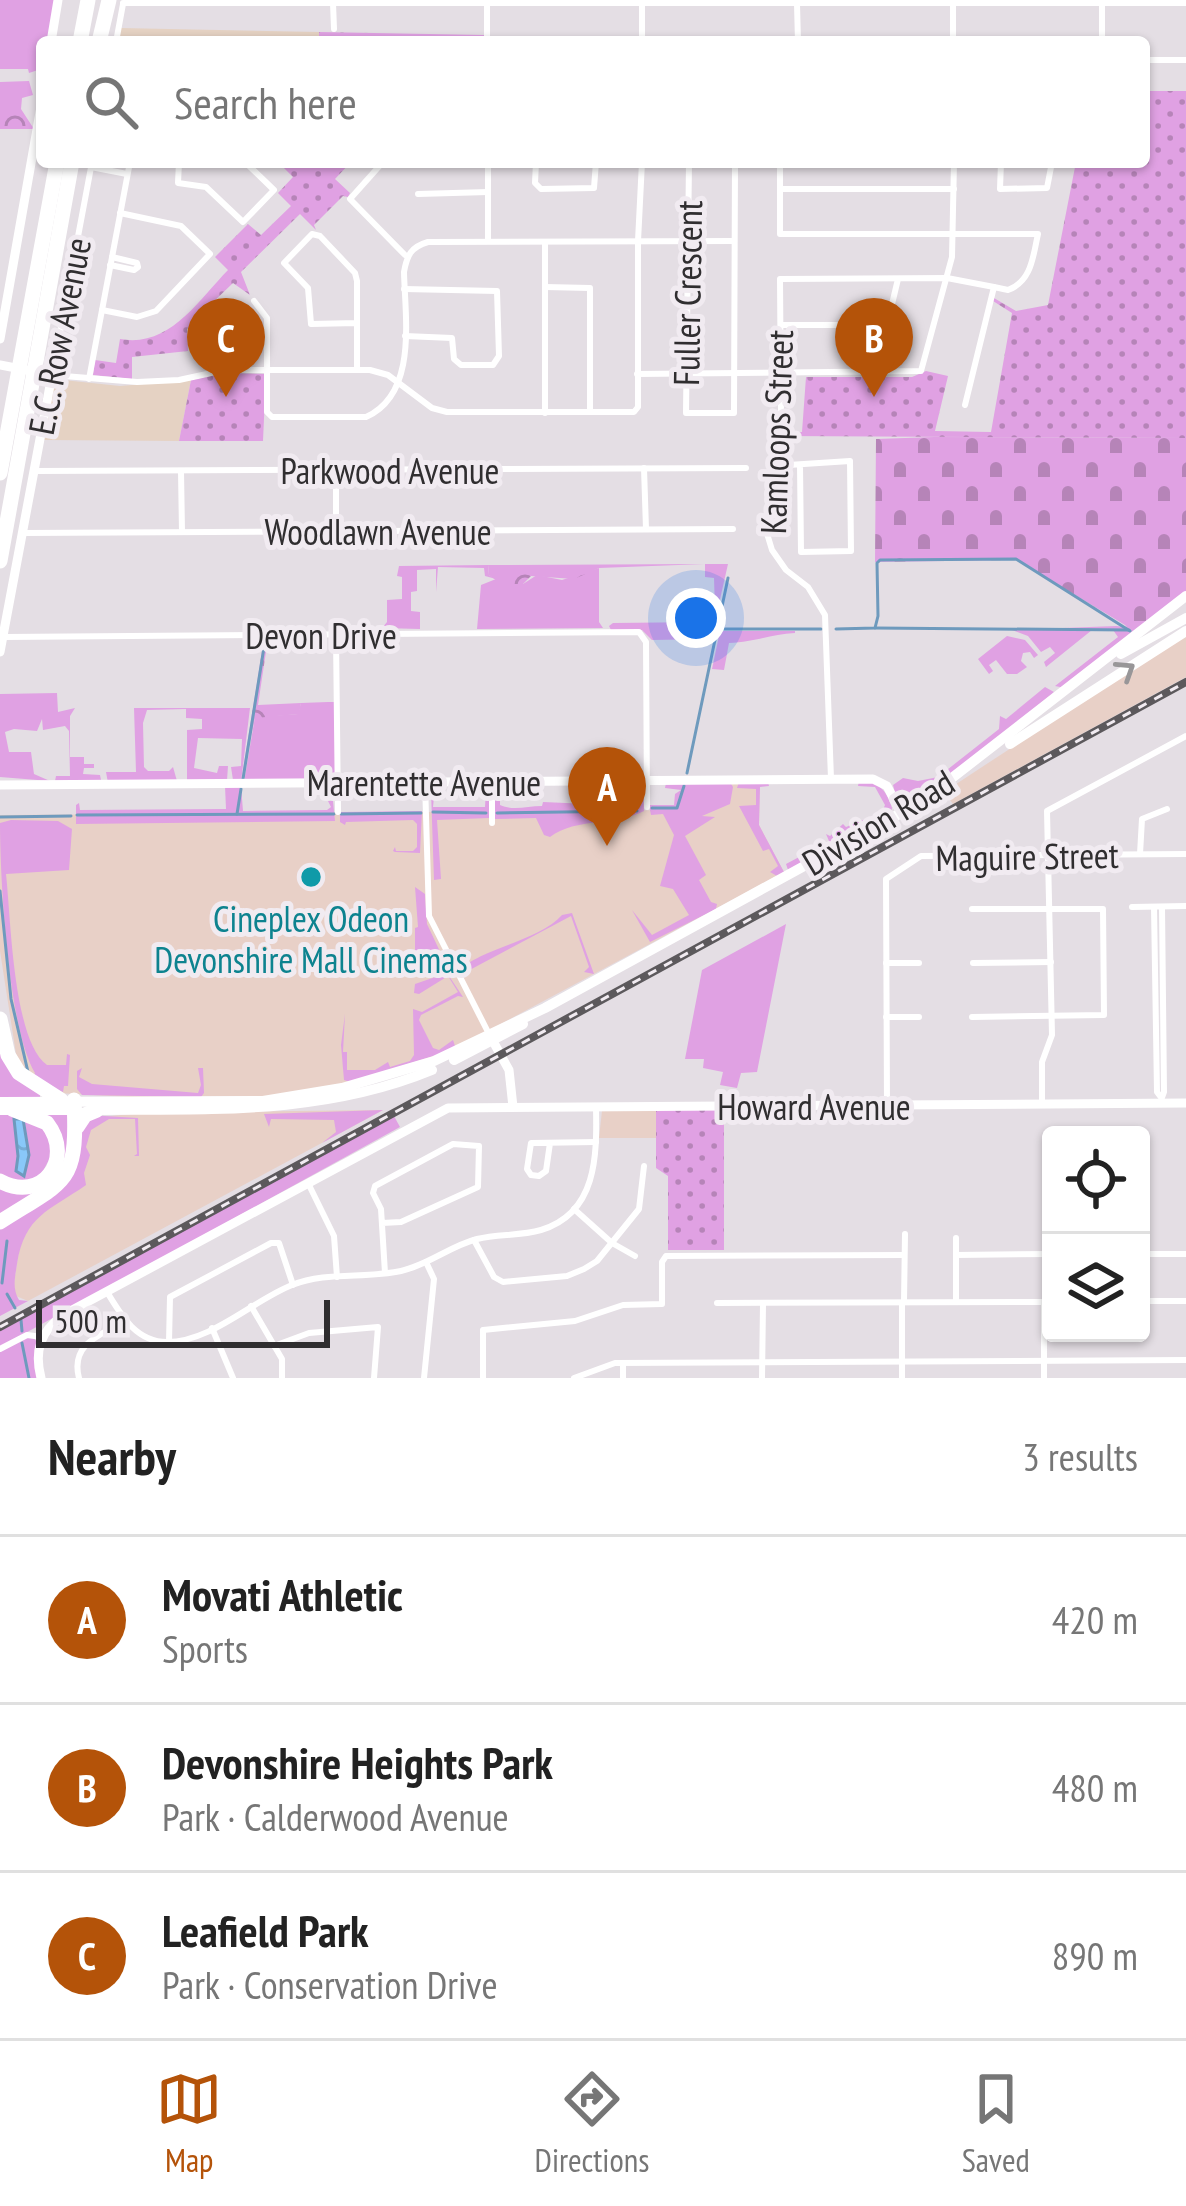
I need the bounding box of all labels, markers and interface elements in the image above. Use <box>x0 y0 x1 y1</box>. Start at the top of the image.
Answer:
search box <box>36 36 1150 168</box>
icon: search <box>78 69 144 135</box>
text: Search here <box>174 73 357 131</box>
street label: Fuller Crescent <box>662 200 712 386</box>
street label: E.C. Row Avenue <box>17 234 101 438</box>
pin: C <box>187 298 265 397</box>
pin: B <box>835 298 913 397</box>
street label: Kamloops Street <box>749 329 803 535</box>
street label: Parkwood Avenue <box>281 447 499 494</box>
street label: Woodlawn Avenue <box>264 508 492 555</box>
your location <box>666 588 726 648</box>
street label: Devon Drive <box>245 612 397 659</box>
one-way arrow <box>1113 663 1135 685</box>
pin: A <box>568 747 646 846</box>
street label: Division Road <box>794 758 962 886</box>
street label: Marentette Avenue <box>307 759 541 806</box>
street label: Maguire Street <box>935 831 1119 881</box>
marker: Cineplex Odeon Devonshire Mall Cinemas <box>298 864 324 890</box>
place label: Cineplex Odeon Devonshire Mall Cinemas <box>154 895 468 983</box>
street label: Howard Avenue <box>717 1083 911 1130</box>
map controls <box>1042 1126 1150 1342</box>
button: locate <box>1042 1126 1150 1234</box>
button: layers <box>1042 1234 1150 1342</box>
scale bar <box>36 1294 330 1347</box>
text: 500 m <box>54 1299 127 1342</box>
text: Nearby <box>48 1423 176 1489</box>
text: 3 results <box>1022 1431 1138 1482</box>
text: Movati Athletic <box>162 1565 403 1623</box>
text: A <box>77 1594 97 1645</box>
text: 420 m <box>1052 1594 1138 1645</box>
text: Sports <box>162 1623 248 1674</box>
text: Devonshire Heights Park <box>162 1733 553 1791</box>
text: B <box>77 1762 97 1813</box>
text: 480 m <box>1052 1762 1138 1813</box>
text: Park · Calderwood Avenue <box>162 1791 509 1842</box>
text: Leafield Park <box>162 1901 369 1959</box>
text: C <box>78 1930 96 1981</box>
text: 890 m <box>1052 1930 1138 1981</box>
text: Park · Conservation Drive <box>162 1959 498 2010</box>
tab: Map <box>156 2066 222 2181</box>
tab: Directions <box>535 2066 649 2181</box>
tab: Saved <box>962 2066 1030 2181</box>

